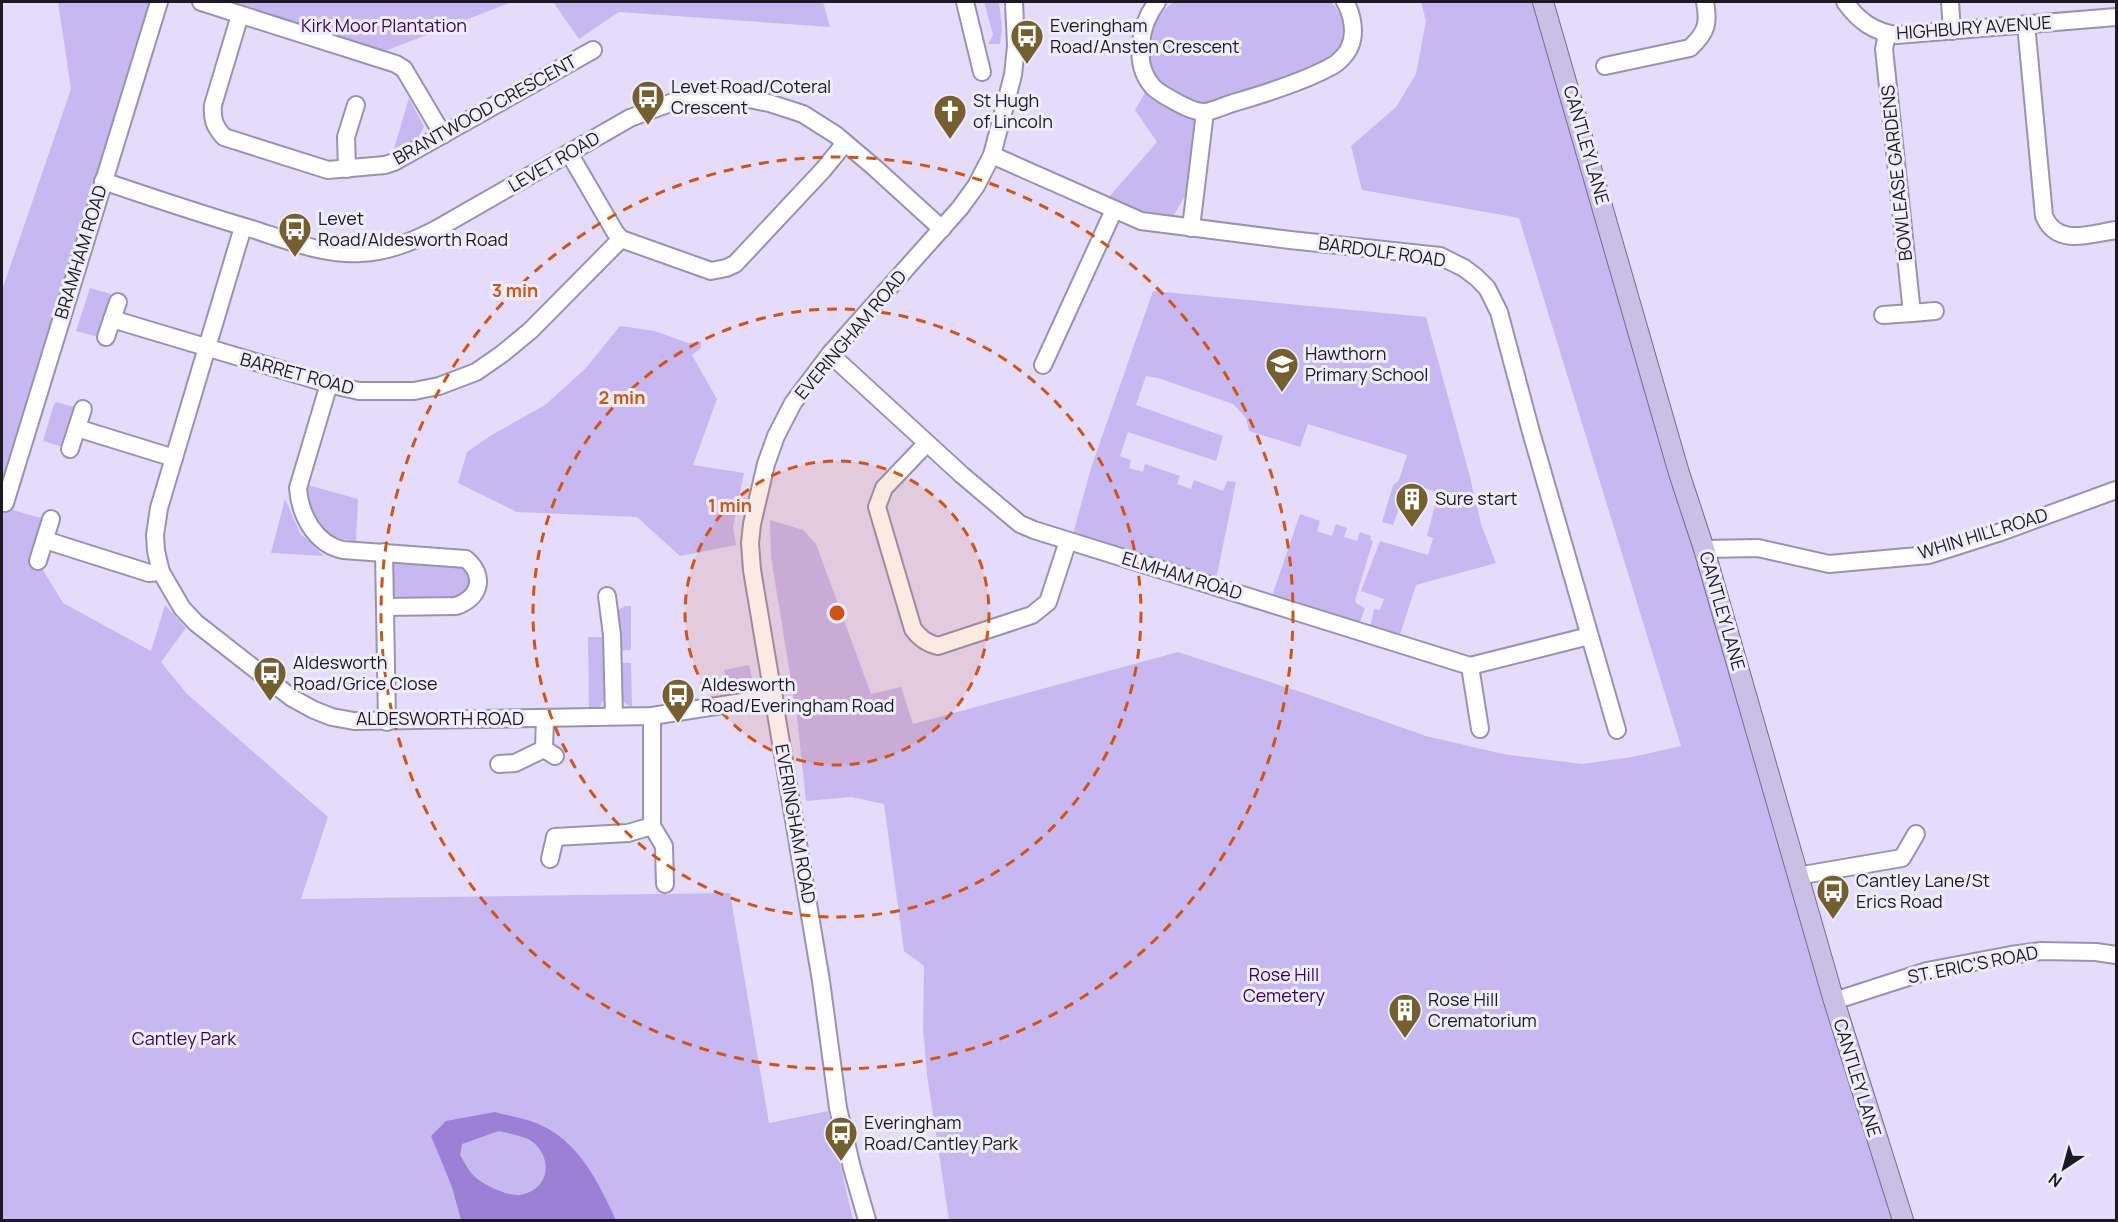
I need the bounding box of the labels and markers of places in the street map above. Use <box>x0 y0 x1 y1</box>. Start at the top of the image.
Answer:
place label: Everingham Road/Ansten Crescent <box>1050 13 1240 58</box>
bus stop icon: Everingham Road/Ansten Crescent <box>1009 18 1045 65</box>
place label: Levet Road/Coteral Crescent <box>671 74 831 119</box>
bus stop icon: Levet Road/Coteral Crescent <box>630 79 666 126</box>
place label: St Hugh of Lincoln <box>973 88 1053 133</box>
church icon: St Hugh of Lincoln <box>932 93 968 140</box>
place label: Levet Road/Aldesworth Road <box>318 206 508 251</box>
bus stop icon: Levet Road/Aldesworth Road <box>277 211 313 258</box>
place label: Hawthorn Primary School <box>1305 341 1429 386</box>
school or university icon: Hawthorn Primary School <box>1264 346 1300 393</box>
building icon: Sure start <box>1394 481 1430 528</box>
place label: Sure start <box>1435 486 1518 510</box>
centre of rings <box>827 603 847 623</box>
place label: Aldesworth Road/Grice Close <box>293 650 437 695</box>
bus stop icon: Aldesworth Road/Grice Close <box>252 655 288 702</box>
place label: Aldesworth Road/Everingham Road <box>701 672 894 717</box>
bus stop icon: Aldesworth Road/Everingham Road <box>660 677 696 724</box>
place label: Cantley Lane/St Erics Road <box>1856 868 1990 913</box>
bus stop icon: Cantley Lane/St Erics Road <box>1815 873 1851 920</box>
place label: Rose Hill Crematorium <box>1428 987 1537 1032</box>
building icon: Rose Hill Crematorium <box>1387 992 1423 1039</box>
place label: Everingham Road/Cantley Park <box>864 1110 1019 1155</box>
bus stop icon: Everingham Road/Cantley Park <box>823 1115 859 1162</box>

